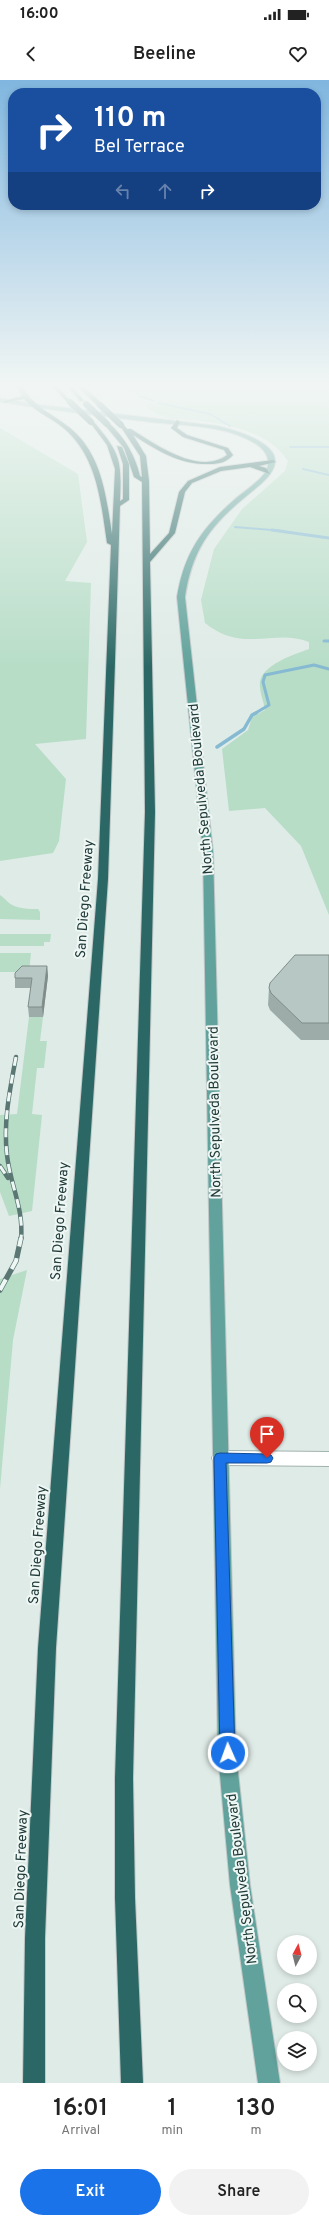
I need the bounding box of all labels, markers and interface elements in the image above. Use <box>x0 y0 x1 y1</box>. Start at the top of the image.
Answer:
text: 16:00 <box>20 5 59 24</box>
icon: back <box>20 43 42 65</box>
text: Beeline <box>133 43 196 66</box>
icon: heart <box>287 43 309 65</box>
text: 110 m <box>94 101 166 137</box>
icon: right <box>28 104 80 156</box>
text: Bel Terrace <box>94 136 185 159</box>
icon: left <box>112 180 134 202</box>
icon: ahead <box>154 180 176 202</box>
icon: right <box>196 180 218 202</box>
street label: North Sepulveda Boulevard <box>186 703 217 875</box>
street label: San Diego Freeway <box>73 839 98 959</box>
street label: North Sepulveda Boulevard <box>206 1026 225 1198</box>
street label: San Diego Freeway <box>48 1161 73 1281</box>
pin <box>250 1417 284 1458</box>
icon: arrive <box>256 1423 278 1445</box>
street label: San Diego Freeway <box>26 1485 51 1605</box>
position arrow <box>207 1732 249 1774</box>
street label: North Sepulveda Boulevard <box>224 1793 261 1965</box>
street label: San Diego Freeway <box>11 1809 32 1929</box>
north arrow <box>277 1935 317 1975</box>
map controls <box>277 1935 317 2071</box>
button: search <box>277 1983 317 2023</box>
button: layers <box>277 2031 317 2071</box>
text: 16:01 <box>53 2094 108 2124</box>
text: 1 <box>168 2094 177 2124</box>
text: 130 <box>236 2094 276 2124</box>
text: Arrival <box>61 2123 100 2139</box>
text: min <box>161 2123 183 2139</box>
text: m <box>251 2123 262 2139</box>
button: Exit <box>20 2169 161 2215</box>
button: Share <box>169 2169 309 2215</box>

